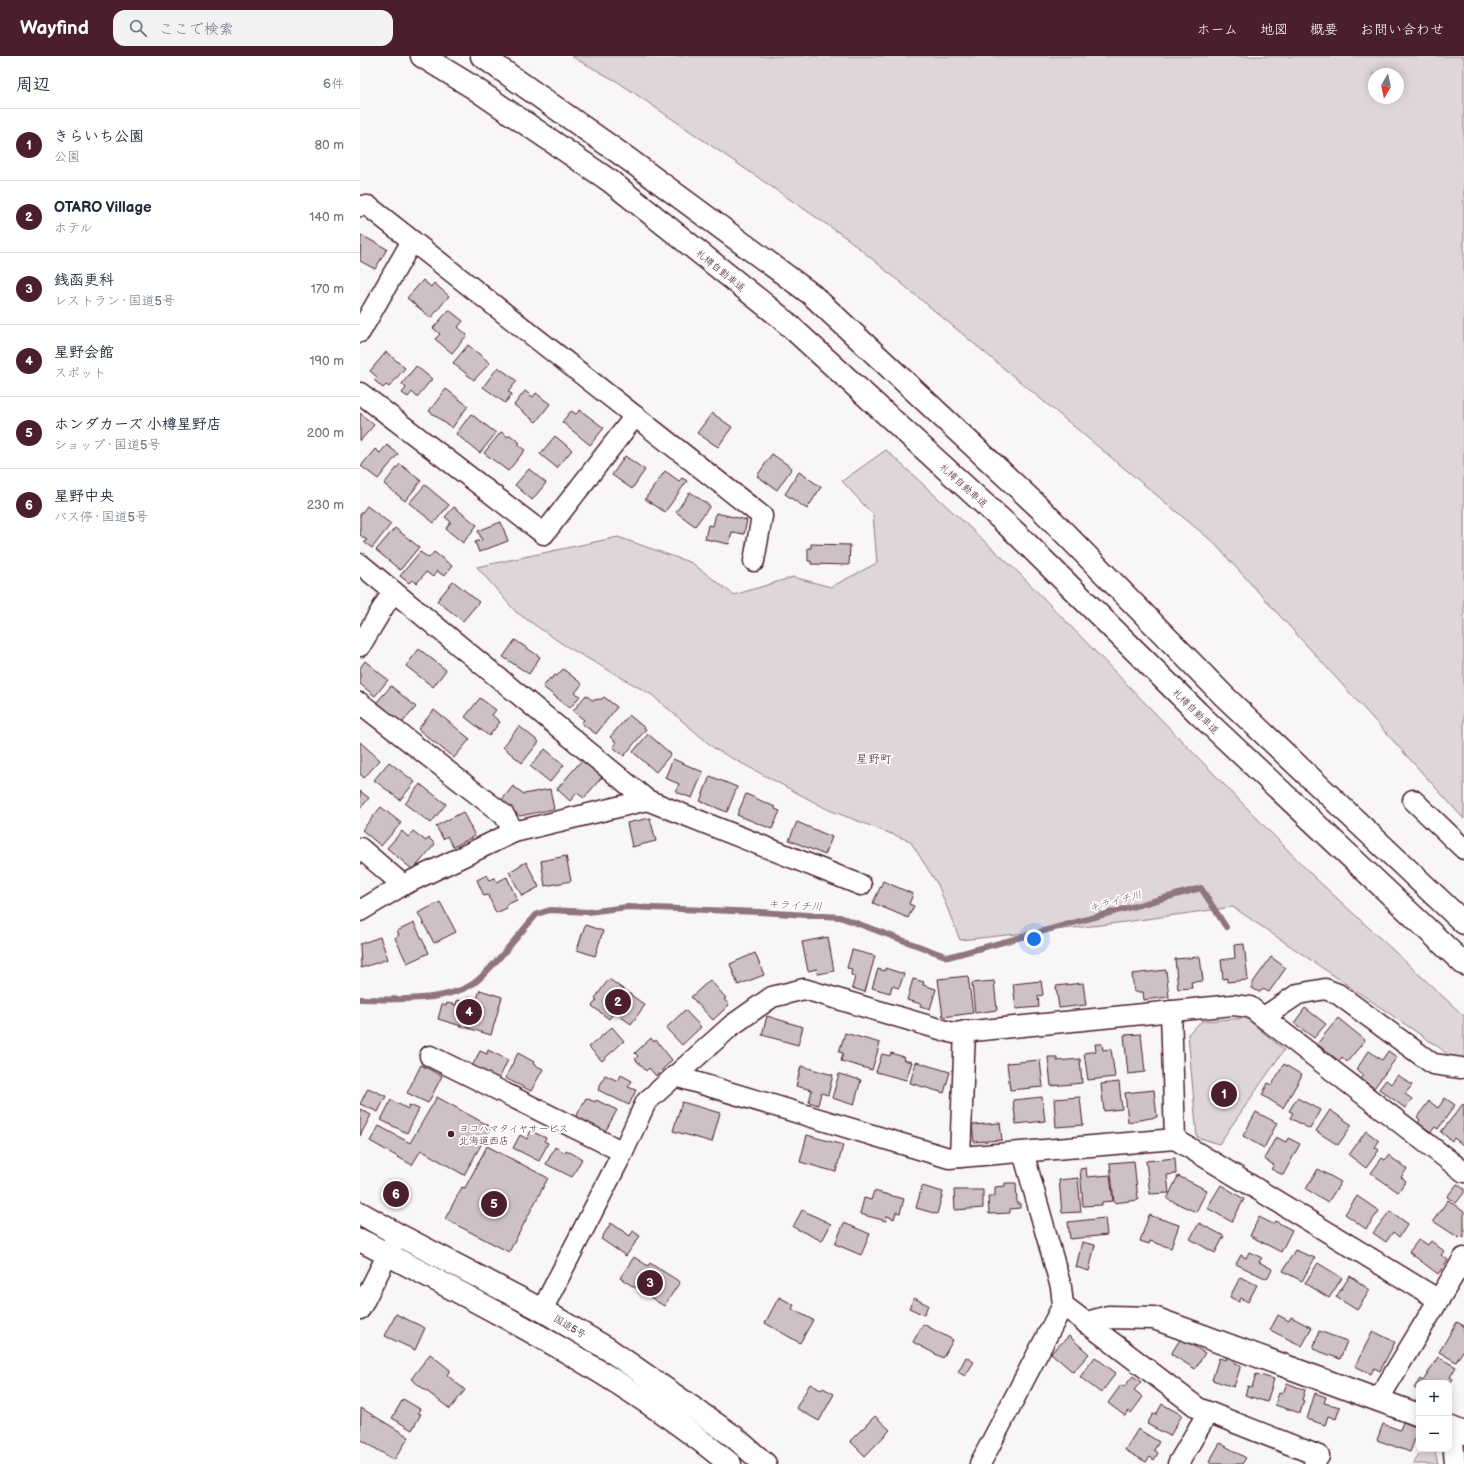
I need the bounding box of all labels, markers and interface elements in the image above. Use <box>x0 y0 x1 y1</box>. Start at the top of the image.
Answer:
search box <box>113 10 393 46</box>
text: Wayfind <box>20 17 89 40</box>
icon: search <box>127 17 149 39</box>
text: ここで検索 <box>159 20 234 39</box>
text: ホーム <box>1197 21 1238 38</box>
text: 地図 <box>1260 21 1288 38</box>
text: 概要 <box>1310 21 1338 38</box>
text: お問い合わせ <box>1360 21 1444 38</box>
north arrow <box>1368 68 1404 104</box>
text: 周辺 <box>16 75 50 95</box>
text: 6件 <box>323 76 344 92</box>
text: きらいち公園 <box>54 127 144 146</box>
text: 1 <box>26 137 32 153</box>
text: 80 m <box>315 137 344 153</box>
text: 公園 <box>54 149 80 165</box>
text: OTARO Village <box>54 198 152 217</box>
text: 2 <box>25 209 33 225</box>
text: 140 m <box>309 209 344 225</box>
text: ホテル <box>54 220 92 236</box>
street label: 札樽自動車道 <box>693 247 747 294</box>
text: 銭函更科 <box>54 271 114 290</box>
text: 3 <box>25 281 33 297</box>
text: 170 m <box>311 281 344 297</box>
text: レストラン · 国道5号 <box>54 293 175 309</box>
text: 星野会館 <box>54 343 114 362</box>
text: 4 <box>25 353 33 369</box>
text: 190 m <box>310 353 344 369</box>
text: スポット <box>54 365 106 381</box>
text: ホンダカーズ 小樽星野店 <box>54 415 222 434</box>
text: 5 <box>25 425 33 441</box>
text: 200 m <box>307 425 344 441</box>
text: ショップ · 国道5号 <box>54 437 160 453</box>
street label: 札樽自動車道 <box>937 461 990 510</box>
text: 星野中央 <box>54 487 114 506</box>
text: 6 <box>25 497 33 513</box>
text: 230 m <box>307 497 344 513</box>
text: バス停 · 国道5号 <box>54 509 148 525</box>
street label: 札樽自動車道 <box>1170 687 1221 737</box>
district label: 星野町 <box>856 752 892 767</box>
water label: キライチ川 <box>1087 888 1143 915</box>
water label: キライチ川 <box>767 898 823 913</box>
your location <box>1024 929 1044 949</box>
pin: 2 <box>605 987 631 1017</box>
pin: 4 <box>456 997 482 1027</box>
pin: 1 <box>1211 1079 1237 1109</box>
place label: ヨコハマタイヤサービス 北海道西店 <box>459 1123 569 1147</box>
marker: ヨコハマタイヤサービス 北海道西店 <box>446 1129 456 1139</box>
pin: 6 <box>383 1179 409 1209</box>
pin: 5 <box>481 1189 507 1219</box>
pin: 3 <box>637 1268 663 1298</box>
street label: 国道5号 <box>551 1313 588 1341</box>
map controls <box>1416 1380 1452 1452</box>
button: + <box>1416 1380 1452 1416</box>
button: − <box>1416 1416 1452 1452</box>

